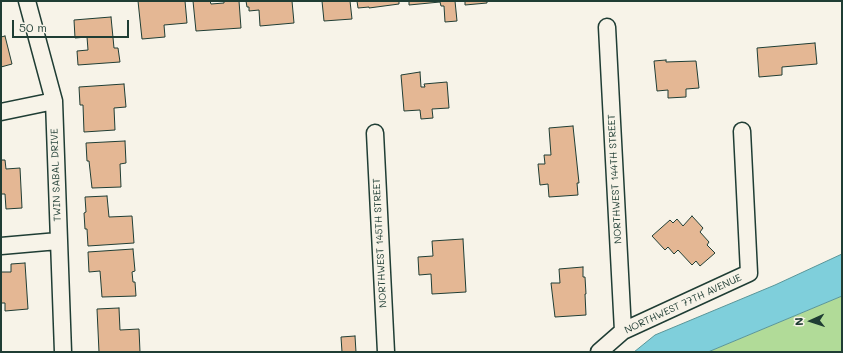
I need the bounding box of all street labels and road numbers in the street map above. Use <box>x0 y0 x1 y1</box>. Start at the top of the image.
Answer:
street label: NORTHWEST 144TH STREET <box>606 114 624 244</box>
street label: TWIN SABAL DRIVE <box>48 128 64 222</box>
street label: NORTHWEST 145TH STREET <box>371 178 389 308</box>
street label: NORTHWEST 77TH AVENUE <box>623 272 743 336</box>

